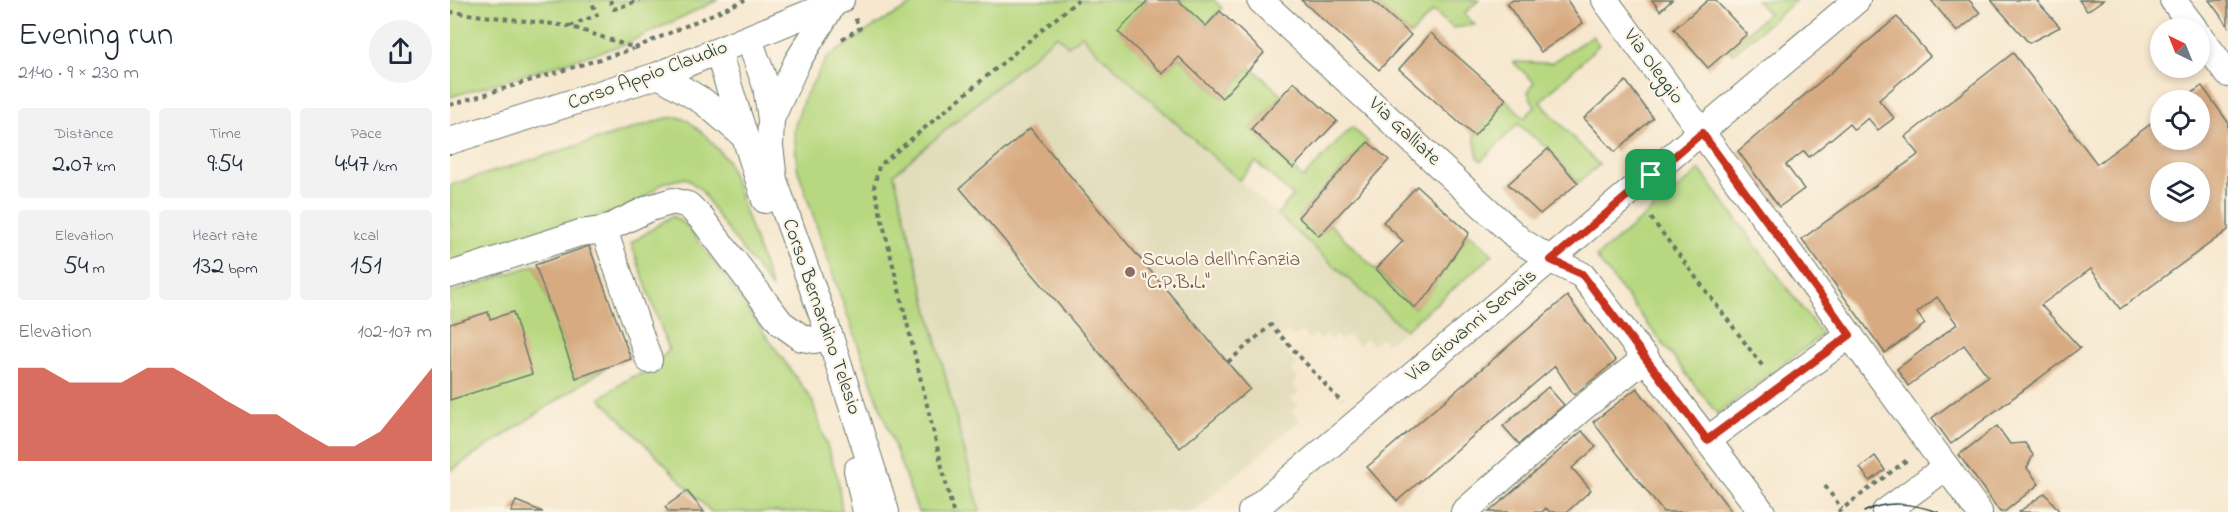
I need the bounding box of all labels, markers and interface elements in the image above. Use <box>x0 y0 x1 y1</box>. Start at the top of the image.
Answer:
text: Evening run <box>18 12 173 60</box>
north arrow <box>2150 18 2210 78</box>
map controls <box>2150 18 2210 222</box>
button: share <box>369 20 432 83</box>
street label: Via Oleggio <box>1614 22 1690 111</box>
street label: Corso Appio Claudio <box>564 34 732 118</box>
text: 21:40 · 9 × 230 m <box>18 59 139 88</box>
street label: Via Galliate <box>1360 90 1447 173</box>
button: locate <box>2150 90 2210 150</box>
text: Distance <box>55 122 113 146</box>
text: Time <box>209 122 241 146</box>
text: Pace <box>350 122 382 146</box>
text: 2.07 <box>52 146 92 184</box>
text: 9:54 <box>207 146 243 184</box>
text: 4:47 <box>335 146 369 184</box>
pin <box>1625 149 1676 200</box>
text: km <box>92 155 116 179</box>
text: /km <box>369 155 397 179</box>
icon: arrive <box>1634 158 1667 191</box>
button: layers <box>2150 162 2210 222</box>
street label: Corso Bernardino Telesio <box>774 215 868 419</box>
text: Elevation <box>55 224 113 248</box>
text: Heart rate <box>192 224 258 248</box>
text: kcal <box>353 224 379 248</box>
place label: Scuola dell'Infanzia "C.P.B.L." <box>1142 246 1300 298</box>
text: 54 <box>63 248 89 286</box>
text: 132 <box>192 248 224 286</box>
text: 151 <box>350 248 382 286</box>
text: m <box>89 257 105 281</box>
text: bpm <box>224 257 258 281</box>
street label: Via Giovanni Servais <box>1399 262 1544 390</box>
marker: Scuola dell'Infanzia "C.P.B.L." <box>1123 265 1137 279</box>
text: Elevation <box>18 318 92 347</box>
text: 102–107 m <box>358 318 432 347</box>

